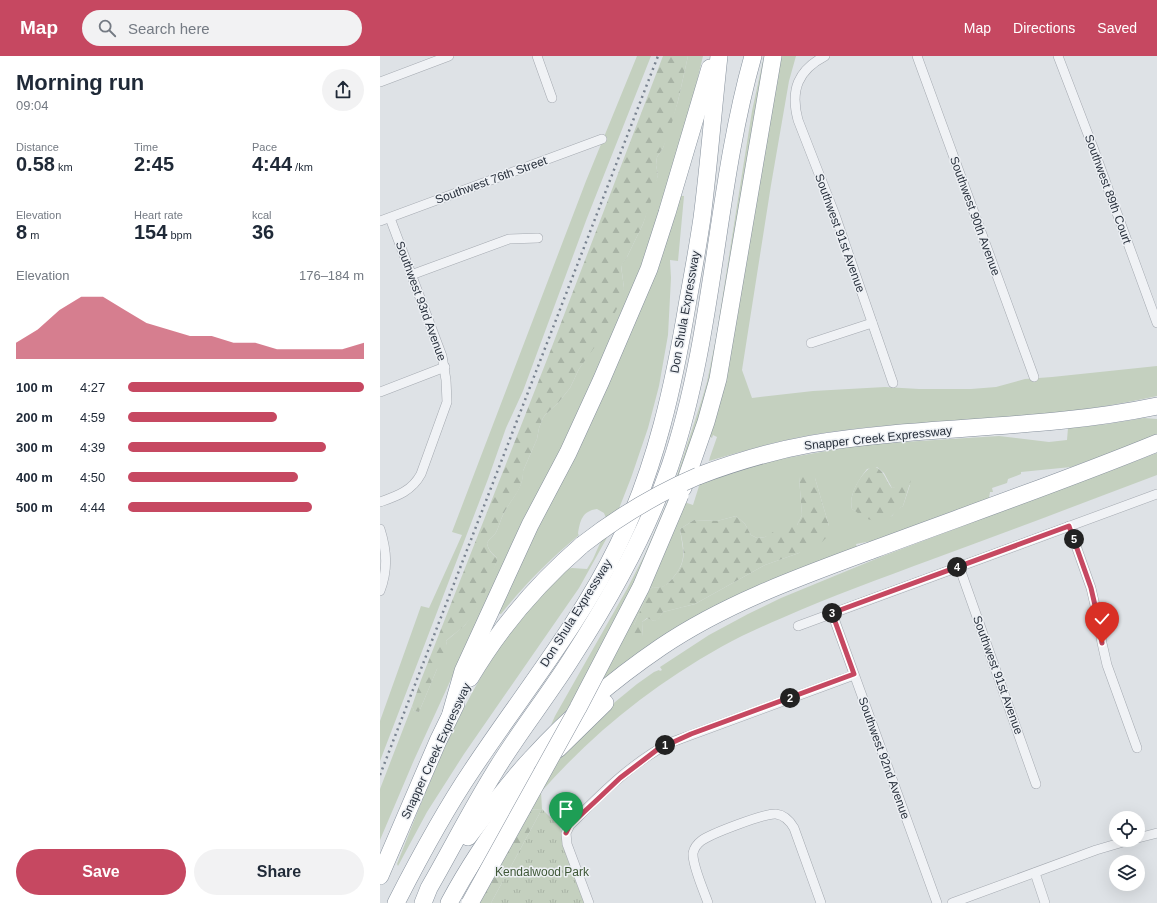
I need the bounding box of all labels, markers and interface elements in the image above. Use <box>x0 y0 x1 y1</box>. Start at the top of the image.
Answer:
search box <box>82 10 362 46</box>
text: Map <box>20 17 58 38</box>
icon: search <box>96 17 118 39</box>
text: Search here <box>128 20 210 37</box>
text: Map <box>964 20 991 36</box>
text: Directions <box>1013 20 1075 36</box>
text: Saved <box>1097 20 1137 36</box>
button: share <box>322 69 364 111</box>
text: Morning run <box>16 70 144 95</box>
text: 09:04 <box>16 98 49 113</box>
street label: Southwest 89th Court <box>1082 132 1135 246</box>
text: Distance <box>16 141 59 153</box>
text: Time <box>134 141 158 153</box>
text: Pace <box>252 141 277 153</box>
text: 0.58 <box>16 153 55 175</box>
text: 2:45 <box>134 153 174 175</box>
text: 4:44 <box>252 153 292 175</box>
street label: Southwest 76th Street <box>433 153 549 207</box>
street label: Southwest 90th Avenue <box>947 154 1003 278</box>
text: km <box>55 161 73 173</box>
text: /km <box>292 161 313 173</box>
street label: Southwest 91st Avenue <box>812 172 868 295</box>
text: Elevation <box>16 209 61 221</box>
text: Heart rate <box>134 209 183 221</box>
text: kcal <box>252 209 272 221</box>
text: 8 <box>16 221 27 243</box>
text: 154 <box>134 221 167 243</box>
text: 36 <box>252 221 274 243</box>
text: m <box>27 229 39 241</box>
text: bpm <box>167 229 192 241</box>
street label: Southwest 93rd Avenue <box>393 239 449 363</box>
street label: Don Shula Expressway <box>667 250 703 374</box>
text: Elevation <box>16 268 69 283</box>
text: 176–184 m <box>299 268 364 283</box>
text: 100 m <box>16 380 53 395</box>
text: 4:27 <box>80 380 105 395</box>
text: 200 m <box>16 410 53 425</box>
text: 4:59 <box>80 410 105 425</box>
street label: Snapper Creek Expressway <box>803 423 953 453</box>
text: 300 m <box>16 440 53 455</box>
text: 4:39 <box>80 440 105 455</box>
text: 400 m <box>16 470 53 485</box>
text: 4:50 <box>80 470 105 485</box>
text: 500 m <box>16 500 53 515</box>
text: 4:44 <box>80 500 105 515</box>
pin: 5 <box>1064 529 1084 549</box>
text: 5 <box>1071 533 1077 545</box>
street label: Don Shula Expressway <box>537 557 615 669</box>
pin: 4 <box>947 557 967 577</box>
text: 4 <box>954 561 960 573</box>
pin <box>1085 602 1119 643</box>
pin: 3 <box>822 603 842 623</box>
text: 3 <box>829 607 835 619</box>
icon: check <box>1091 608 1113 630</box>
street label: Southwest 91st Avenue <box>970 614 1026 737</box>
street label: Snapper Creek Expressway <box>398 681 474 821</box>
pin: 2 <box>780 688 800 708</box>
text: 2 <box>787 692 793 704</box>
street label: Southwest 92nd Avenue <box>855 695 913 821</box>
pin: 1 <box>655 735 675 755</box>
text: 1 <box>662 739 668 751</box>
pin <box>549 792 583 833</box>
icon: arrive <box>555 798 577 820</box>
map controls <box>1109 811 1145 891</box>
button: locate <box>1109 811 1145 847</box>
button: Save <box>16 849 186 895</box>
button: Share <box>194 849 364 895</box>
button: layers <box>1109 855 1145 891</box>
park label: Kendalwood Park <box>495 865 590 879</box>

